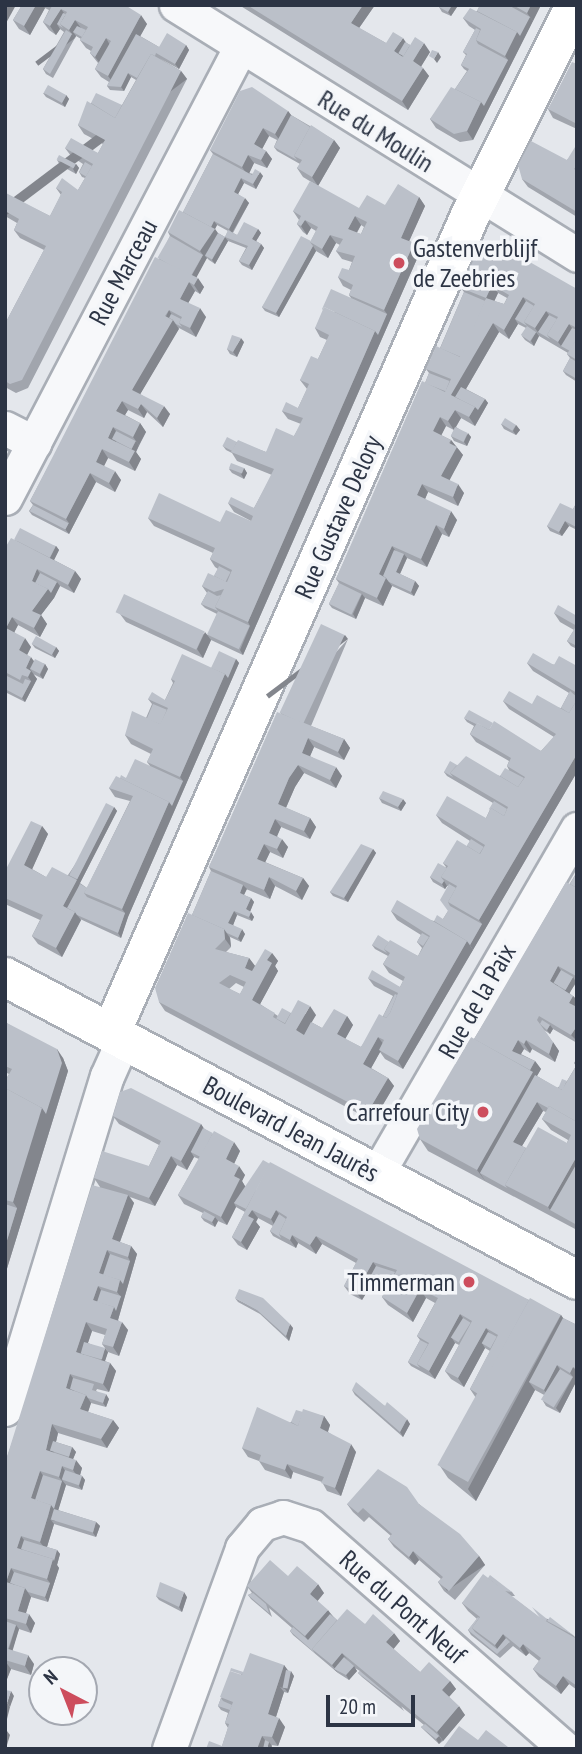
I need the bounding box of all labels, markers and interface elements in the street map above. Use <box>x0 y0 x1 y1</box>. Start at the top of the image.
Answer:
street label: Rue du Moulin <box>312 83 440 179</box>
street label: Rue Marceau <box>82 214 164 330</box>
place label: Gastenverblijf de Zeebries <box>413 232 537 294</box>
marker: Gastenverblijf de Zeebries <box>391 255 407 271</box>
street label: Rue Gustave Delory <box>288 431 388 603</box>
street label: Rue de la Paix <box>432 938 522 1064</box>
street label: Boulevard Jean Jaurès <box>198 1070 384 1188</box>
place label: Carrefour City <box>346 1096 469 1128</box>
marker: Carrefour City <box>475 1104 491 1120</box>
place label: Timmerman <box>347 1266 455 1298</box>
marker: Timmerman <box>461 1274 477 1290</box>
street label: Rue du Pont Neuf <box>334 1544 472 1670</box>
north arrow <box>28 1656 98 1726</box>
text: N <box>38 1665 62 1689</box>
scale bar <box>330 1680 419 1724</box>
text: 20 m <box>339 1693 376 1720</box>

